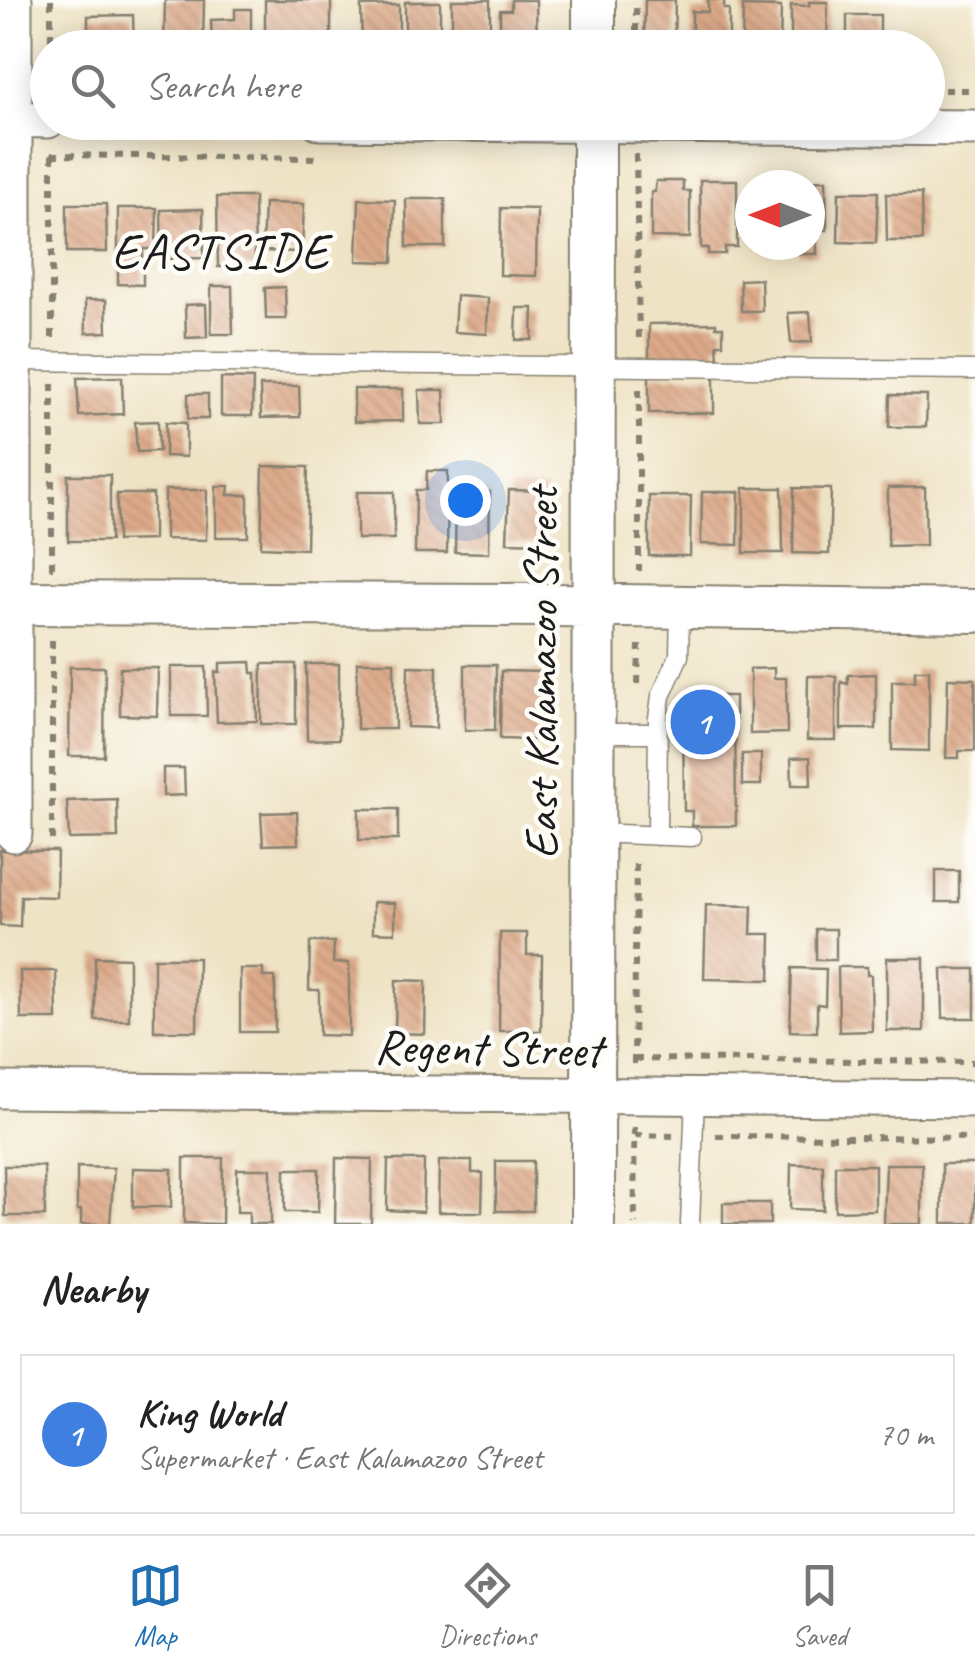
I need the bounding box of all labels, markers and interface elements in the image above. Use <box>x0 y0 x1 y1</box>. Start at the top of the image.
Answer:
search box <box>30 30 945 140</box>
icon: search <box>65 58 120 113</box>
text: Search here <box>145 62 300 109</box>
north arrow <box>735 170 825 260</box>
district label: EASTSIDE <box>112 220 333 283</box>
your location <box>440 475 491 526</box>
street label: East Kalamazoo Street <box>511 483 571 859</box>
pin: 1 <box>670 684 736 760</box>
street label: Regent Street <box>374 1016 608 1080</box>
text: Nearby <box>40 1263 146 1316</box>
text: King World <box>137 1390 281 1437</box>
text: 1 <box>67 1414 82 1455</box>
text: 70 m <box>879 1414 933 1455</box>
text: Supermarket · East Kalamazoo Street <box>137 1437 542 1478</box>
tab: Map <box>128 1558 183 1653</box>
tab: Directions <box>439 1558 536 1653</box>
tab: Saved <box>792 1558 847 1653</box>

